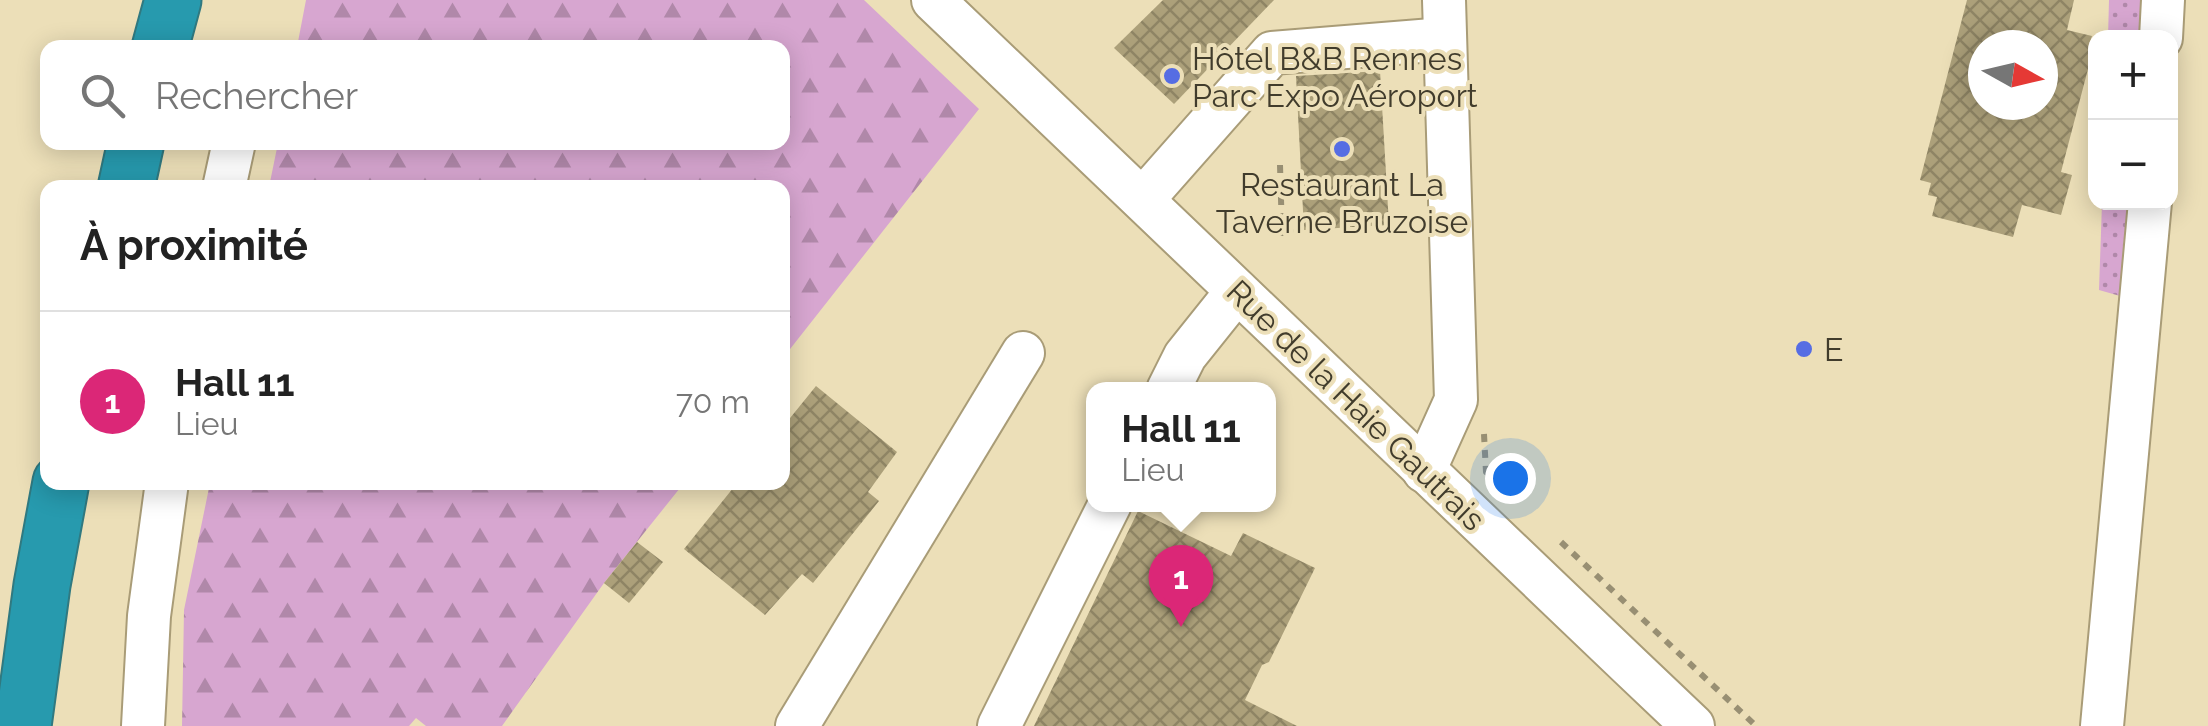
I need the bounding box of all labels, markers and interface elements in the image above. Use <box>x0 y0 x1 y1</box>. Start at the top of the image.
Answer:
north arrow <box>1968 30 2058 120</box>
map controls <box>2088 30 2178 210</box>
button: + <box>2088 30 2178 120</box>
search box <box>40 40 790 150</box>
place label: Hôtel B&B Rennes Parc Expo Aéroport <box>1192 40 1478 114</box>
marker: Hôtel B&B Rennes Parc Expo Aéroport <box>1161 65 1183 87</box>
icon: search <box>75 68 130 123</box>
text: Rechercher <box>155 73 358 118</box>
button: − <box>2088 120 2178 210</box>
marker: Restaurant La Taverne Bruzoise <box>1331 138 1353 160</box>
place label: Restaurant La Taverne Bruzoise <box>1216 166 1468 240</box>
text: À proximité <box>80 221 308 270</box>
street label: Rue de la Haie Gautrais <box>1220 272 1492 538</box>
place label: E <box>1824 331 1844 368</box>
marker: E <box>1793 338 1815 360</box>
text: Hall 11 <box>175 360 295 405</box>
popup <box>1086 382 1276 512</box>
text: 1 <box>105 383 120 420</box>
text: 70 m <box>676 383 750 420</box>
text: Lieu <box>175 405 238 442</box>
text: Hall 11 <box>1121 406 1241 451</box>
text: Lieu <box>1121 451 1185 488</box>
your location <box>1485 453 1536 504</box>
pin: 1 <box>1148 544 1214 627</box>

